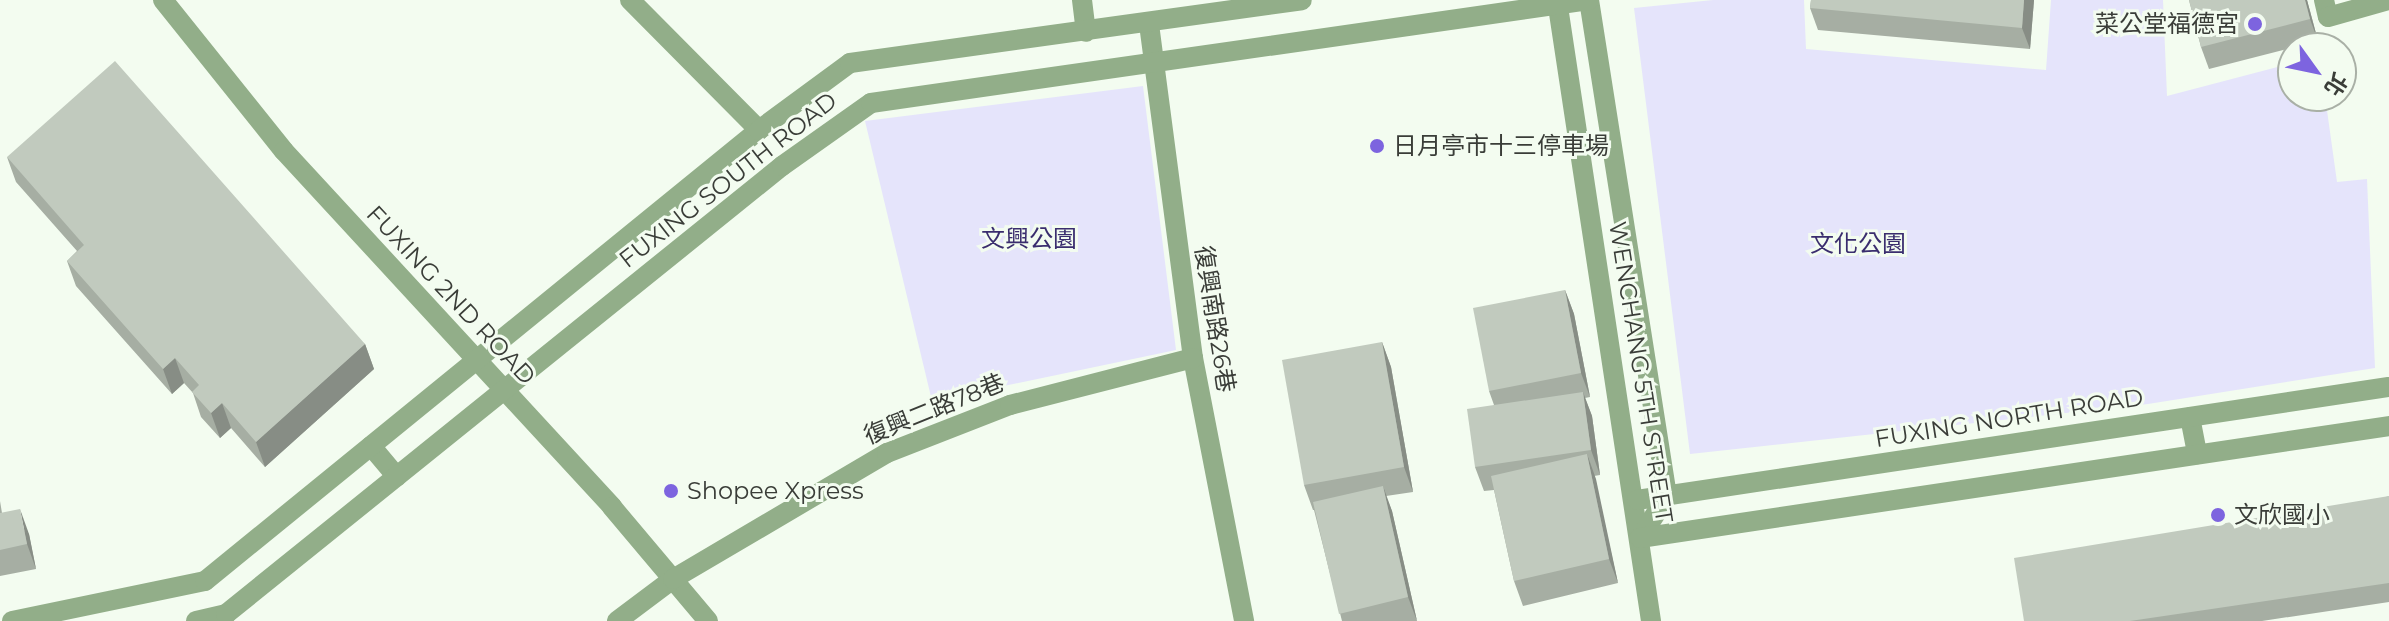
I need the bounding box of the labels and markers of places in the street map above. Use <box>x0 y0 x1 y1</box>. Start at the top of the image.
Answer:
place label: 菜公堂福德宮 <box>2095 10 2239 38</box>
marker: 菜公堂福德宮 <box>2246 15 2264 33</box>
place label: 日月亭市十三停車場 <box>1393 132 1609 160</box>
marker: 日月亭市十三停車場 <box>1368 137 1386 155</box>
place label: Shopee Xpress <box>687 477 864 505</box>
marker: Shopee Xpress <box>662 482 680 500</box>
place label: 文欣國小 <box>2234 501 2330 529</box>
marker: 文欣國小 <box>2209 506 2227 524</box>

